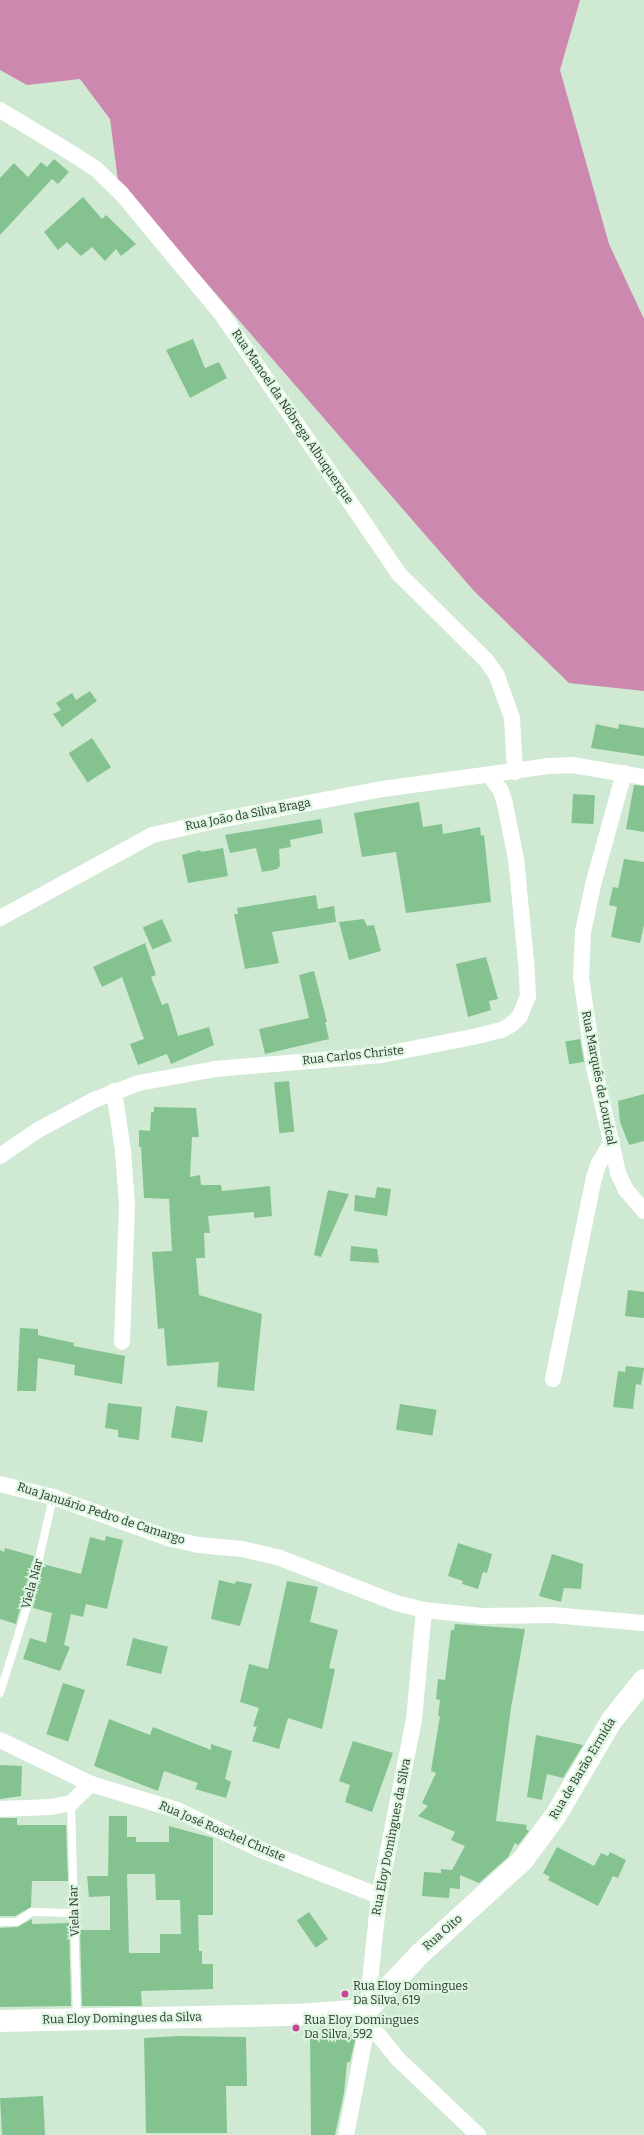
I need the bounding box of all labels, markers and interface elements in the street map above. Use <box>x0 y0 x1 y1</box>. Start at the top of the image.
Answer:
street label: Rua Manoel da Nóbrega Albuquerque <box>228 327 356 507</box>
street label: Rua João da Silva Braga <box>184 796 312 834</box>
street label: Rua Marquês de Lourical <box>578 1009 618 1147</box>
street label: Rua Carlos Christe <box>302 1044 404 1068</box>
street label: Rua Januário Pedro de Camargo <box>15 1480 187 1548</box>
street label: Viela Nar <box>19 1557 47 1611</box>
street label: Rua de Barão Ermida <box>547 1716 619 1822</box>
street label: Rua Eloy Domingues da Silva <box>370 1757 414 1917</box>
street label: Rua José Roschel Christe <box>157 1799 287 1865</box>
street label: Viela Nar <box>67 1885 83 1937</box>
street label: Rua Oito <box>420 1912 466 1954</box>
place label: Rua Eloy Domingues Da Silva, 619 <box>353 1980 468 2008</box>
marker: Rua Eloy Domingues Da Silva, 619 <box>340 1989 350 1999</box>
street label: Rua Eloy Domingues da Silva <box>42 2010 202 2028</box>
place label: Rua Eloy Domingues Da Silva, 592 <box>304 2014 419 2042</box>
marker: Rua Eloy Domingues Da Silva, 592 <box>291 2023 301 2033</box>

